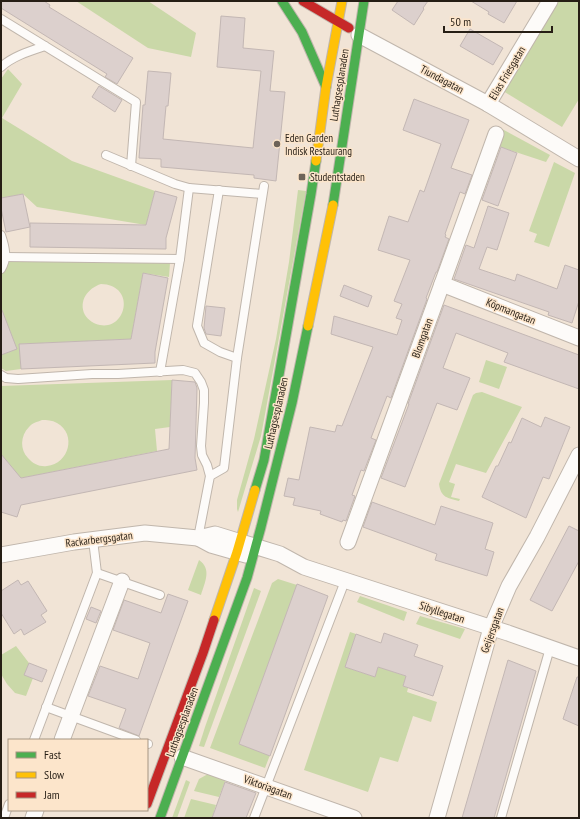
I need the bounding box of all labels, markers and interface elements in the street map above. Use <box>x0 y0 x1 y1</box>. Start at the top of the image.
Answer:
scale bar <box>444 8 552 34</box>
text: 50 m <box>450 14 471 29</box>
street label: Elias Friesgatan <box>486 44 528 102</box>
street label: Luthagsesplanaden <box>326 48 352 122</box>
street label: Tiundagatan <box>418 62 466 96</box>
place label: Eden Garden Indisk Restaurang <box>285 131 352 158</box>
marker: Eden Garden Indisk Restaurang <box>272 139 282 149</box>
place label: Studentstaden <box>310 170 365 184</box>
marker: Studentstaden <box>297 172 307 182</box>
street label: Köpmangatan <box>484 295 538 327</box>
street label: Blomgatan <box>408 316 436 360</box>
street label: Luthagsesplanaden <box>261 376 291 450</box>
street label: Rackarbergsgatan <box>65 528 134 550</box>
street label: Sibyllegatan <box>418 598 467 626</box>
street label: Geijersgatan <box>477 605 507 655</box>
street label: Luthagsesplanaden <box>163 685 201 759</box>
legend <box>8 739 148 811</box>
text: Fast <box>44 747 62 762</box>
text: Slow <box>44 767 65 782</box>
street label: Viktoriagatan <box>241 771 294 802</box>
text: Jam <box>43 787 60 802</box>

